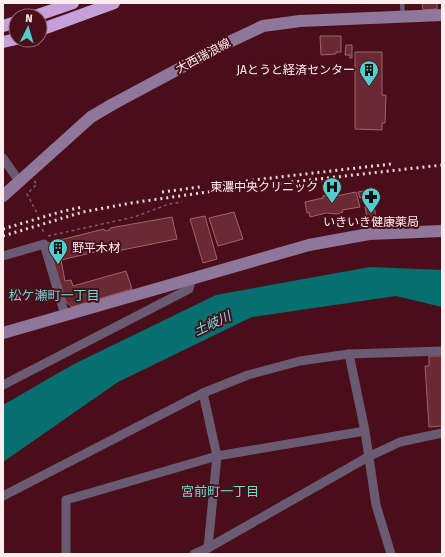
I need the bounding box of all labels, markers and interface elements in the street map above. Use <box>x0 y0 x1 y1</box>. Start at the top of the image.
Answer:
north arrow <box>8 8 48 48</box>
text: N <box>25 12 33 25</box>
street label: 大西瑞浪線 <box>173 36 233 76</box>
building icon: JAとうと経済センター <box>358 59 380 87</box>
place label: JAとうと経済センター <box>236 63 355 77</box>
hospital icon: 東濃中央クリニック <box>321 176 343 204</box>
place label: 東濃中央クリニック <box>210 180 318 194</box>
pharmacy icon: いきいき健康薬局 <box>360 186 382 214</box>
place label: いきいき健康薬局 <box>323 215 419 229</box>
building icon: 野平木材 <box>47 237 69 265</box>
place label: 野平木材 <box>72 241 120 255</box>
district label: 松ケ瀬町一丁目 <box>8 288 100 303</box>
water label: 土岐川 <box>191 308 235 338</box>
district label: 宮前町一丁目 <box>181 484 259 499</box>

